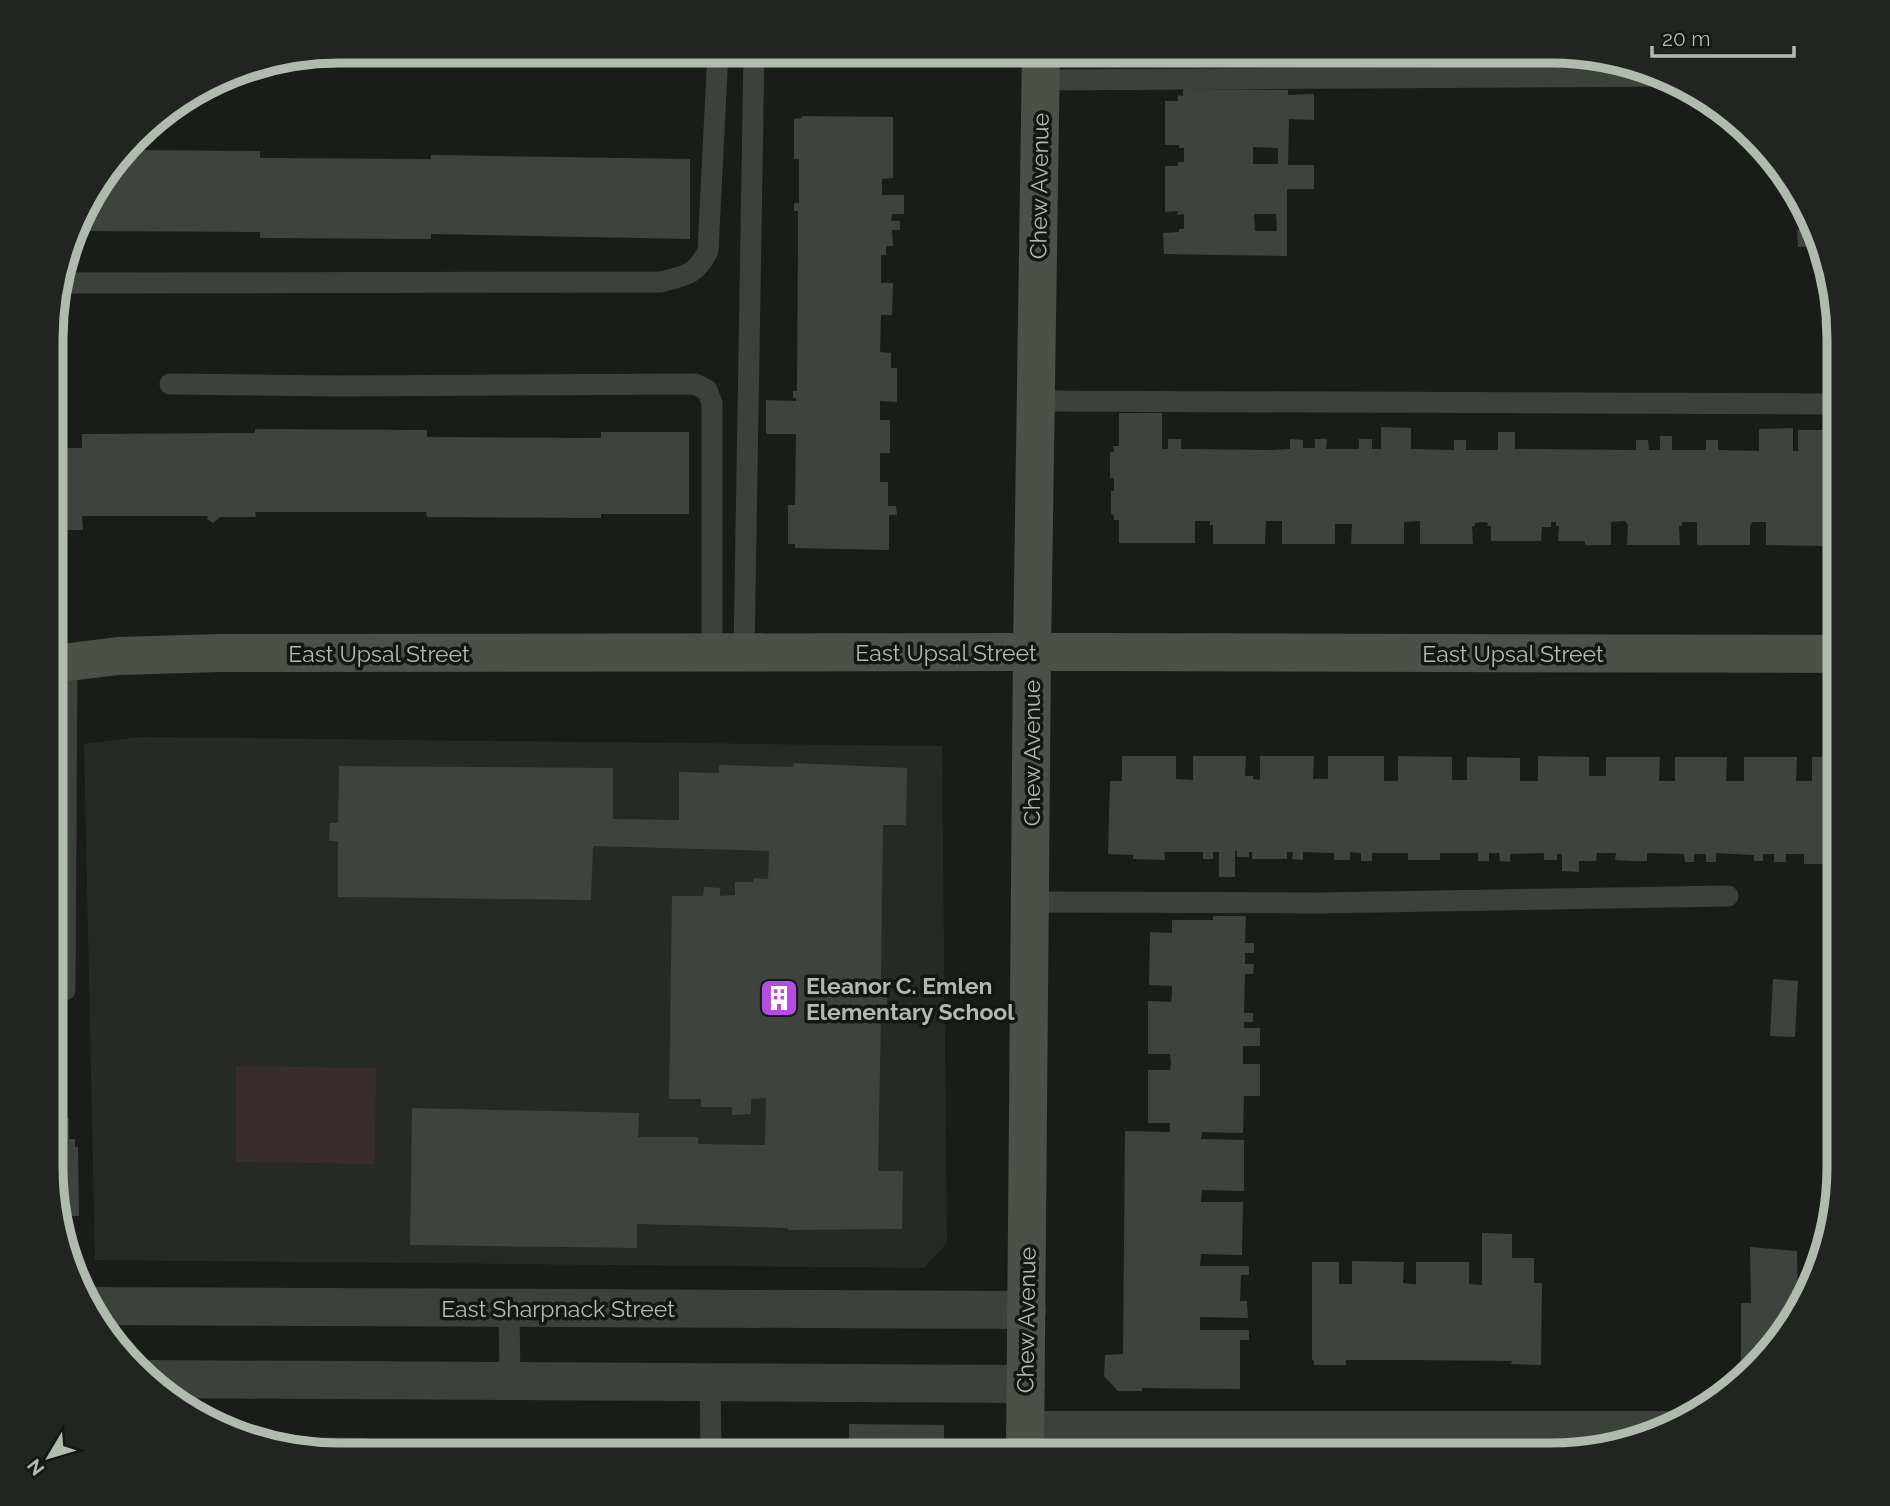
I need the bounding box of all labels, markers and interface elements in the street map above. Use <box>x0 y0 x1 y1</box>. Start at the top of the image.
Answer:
scale bar <box>1652 14 1794 58</box>
text: 20 m <box>1662 26 1710 51</box>
street label: Chew Avenue <box>1024 113 1054 259</box>
street label: East Upsal Street <box>855 639 1037 666</box>
street label: East Upsal Street <box>288 640 470 667</box>
street label: East Upsal Street <box>1422 640 1604 667</box>
street label: Chew Avenue <box>1018 680 1045 826</box>
place label: Eleanor C. Emlen Elementary School <box>806 972 1015 1025</box>
building icon: Eleanor C. Emlen Elementary School <box>758 977 800 1019</box>
street label: Chew Avenue <box>1011 1247 1041 1393</box>
street label: East Sharpnack Street <box>441 1295 675 1322</box>
north arrow <box>14 1422 84 1492</box>
text: N <box>22 1455 49 1480</box>

